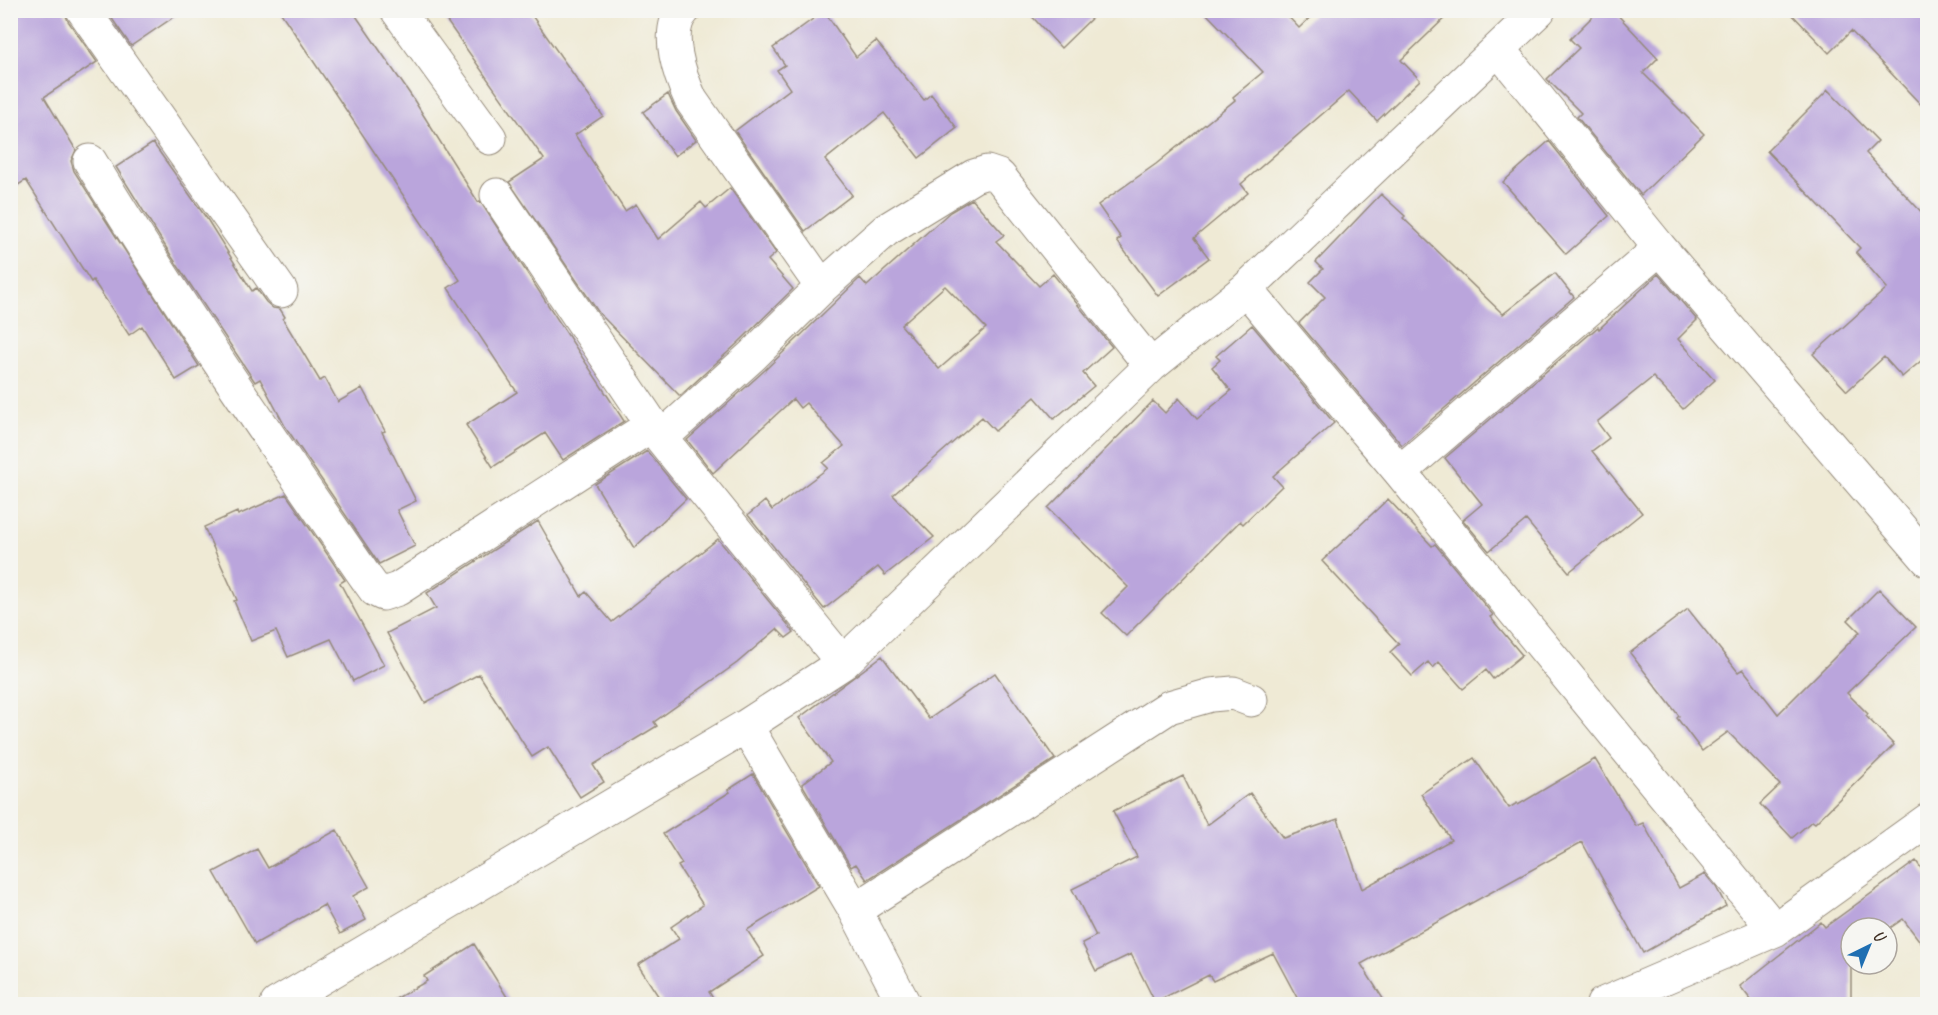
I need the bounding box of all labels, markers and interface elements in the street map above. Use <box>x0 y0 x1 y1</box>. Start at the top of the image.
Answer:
north arrow <box>1839 916 1899 976</box>
text: U <box>1869 926 1891 948</box>

